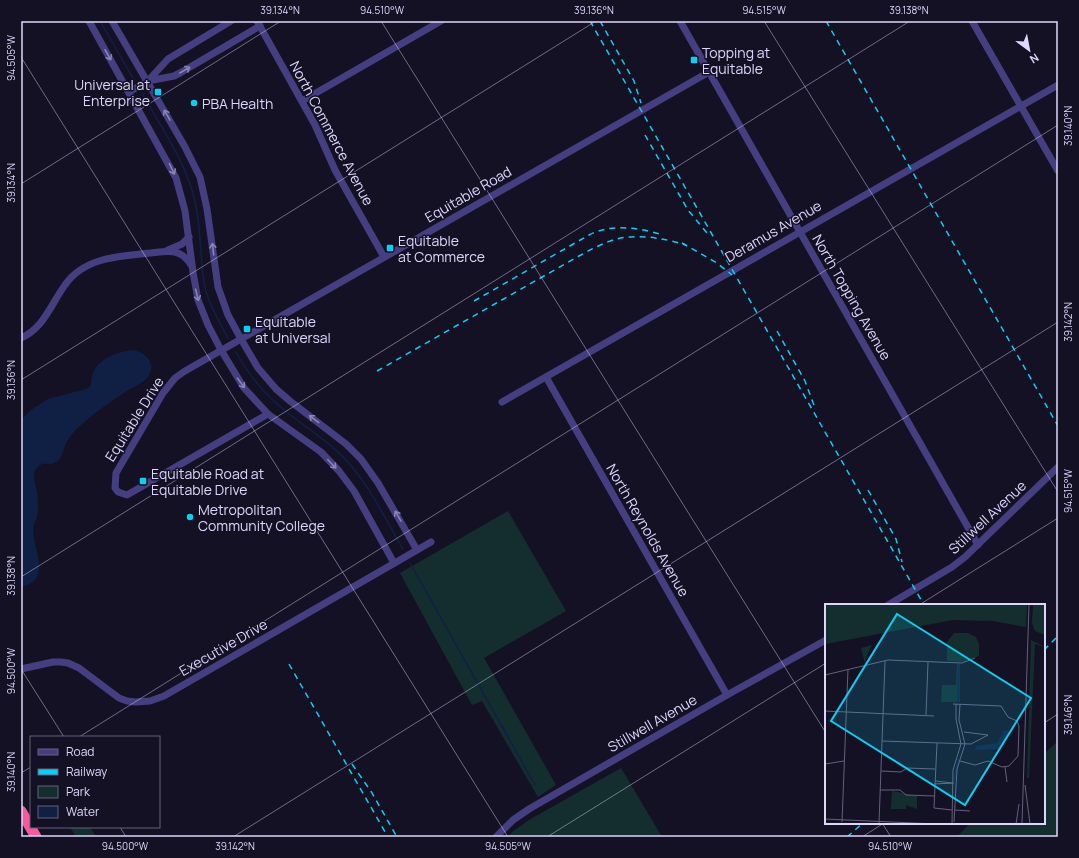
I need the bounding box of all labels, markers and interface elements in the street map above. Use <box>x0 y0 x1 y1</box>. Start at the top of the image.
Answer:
text: 39.134°N <box>260 3 300 17</box>
text: 94.510°W <box>360 3 405 17</box>
text: 39.136°N <box>574 3 614 17</box>
text: 94.515°W <box>742 3 787 17</box>
text: 39.138°N <box>889 3 929 17</box>
north arrow <box>1009 30 1049 70</box>
text: 94.505°W <box>4 34 18 81</box>
place label: Topping at Equitable <box>702 43 771 78</box>
one-way arrow <box>105 49 113 61</box>
text: N <box>1027 50 1042 67</box>
marker: Topping at Equitable <box>689 55 699 65</box>
street label: North Commerce Avenue <box>286 57 378 209</box>
one-way arrow <box>178 65 190 73</box>
place label: Universal at Enterprise <box>74 75 150 110</box>
marker: Universal at Enterprise <box>153 87 163 97</box>
place label: PBA Health <box>202 94 273 113</box>
marker: PBA Health <box>189 98 199 108</box>
text: 39.140°N <box>1061 106 1075 146</box>
one-way arrow <box>163 109 171 121</box>
one-way arrow <box>169 162 176 174</box>
street label: Equitable Road <box>421 162 515 226</box>
text: 39.134°N <box>4 163 18 203</box>
street label: Deramus Avenue <box>721 196 825 266</box>
place label: Equitable at Commerce <box>398 231 485 266</box>
street label: North Topping Avenue <box>808 231 896 363</box>
one-way arrow <box>209 243 216 256</box>
marker: Equitable at Commerce <box>385 243 395 253</box>
one-way arrow <box>194 289 201 302</box>
text: 39.142°N <box>1061 302 1075 342</box>
place label: Equitable at Universal <box>255 312 331 347</box>
marker: Equitable at Universal <box>242 324 252 334</box>
text: 39.136°N <box>4 360 18 400</box>
street label: Equitable Drive <box>100 373 168 465</box>
one-way arrow <box>237 377 245 388</box>
one-way arrow <box>308 415 319 423</box>
one-way arrow <box>327 459 337 469</box>
street label: North Reynolds Avenue <box>602 460 694 600</box>
place label: Equitable Road at Equitable Drive <box>151 464 265 499</box>
text: 94.515°W <box>1061 468 1075 513</box>
marker: Equitable Road at Equitable Drive <box>138 476 148 486</box>
street label: Stillwell Avenue <box>944 476 1030 558</box>
place label: Metropolitan Community College <box>198 500 325 535</box>
one-way arrow <box>393 510 401 522</box>
marker: Metropolitan Community College <box>185 512 195 522</box>
text: 39.138°N <box>4 556 18 596</box>
inset map <box>825 604 1045 824</box>
street label: Executive Drive <box>175 614 271 680</box>
text: 94.500°W <box>4 647 18 694</box>
street label: Stillwell Avenue <box>604 690 700 756</box>
text: 39.146°N <box>1061 695 1075 735</box>
legend <box>30 736 160 828</box>
text: Road <box>66 743 94 760</box>
text: 39.140°N <box>4 752 18 792</box>
text: Railway <box>66 763 108 780</box>
text: Park <box>66 783 91 800</box>
text: Water <box>66 803 100 820</box>
text: 94.500°W <box>102 839 149 853</box>
text: 39.142°N <box>215 839 255 853</box>
text: 94.505°W <box>485 839 532 853</box>
text: 94.510°W <box>868 839 913 853</box>

